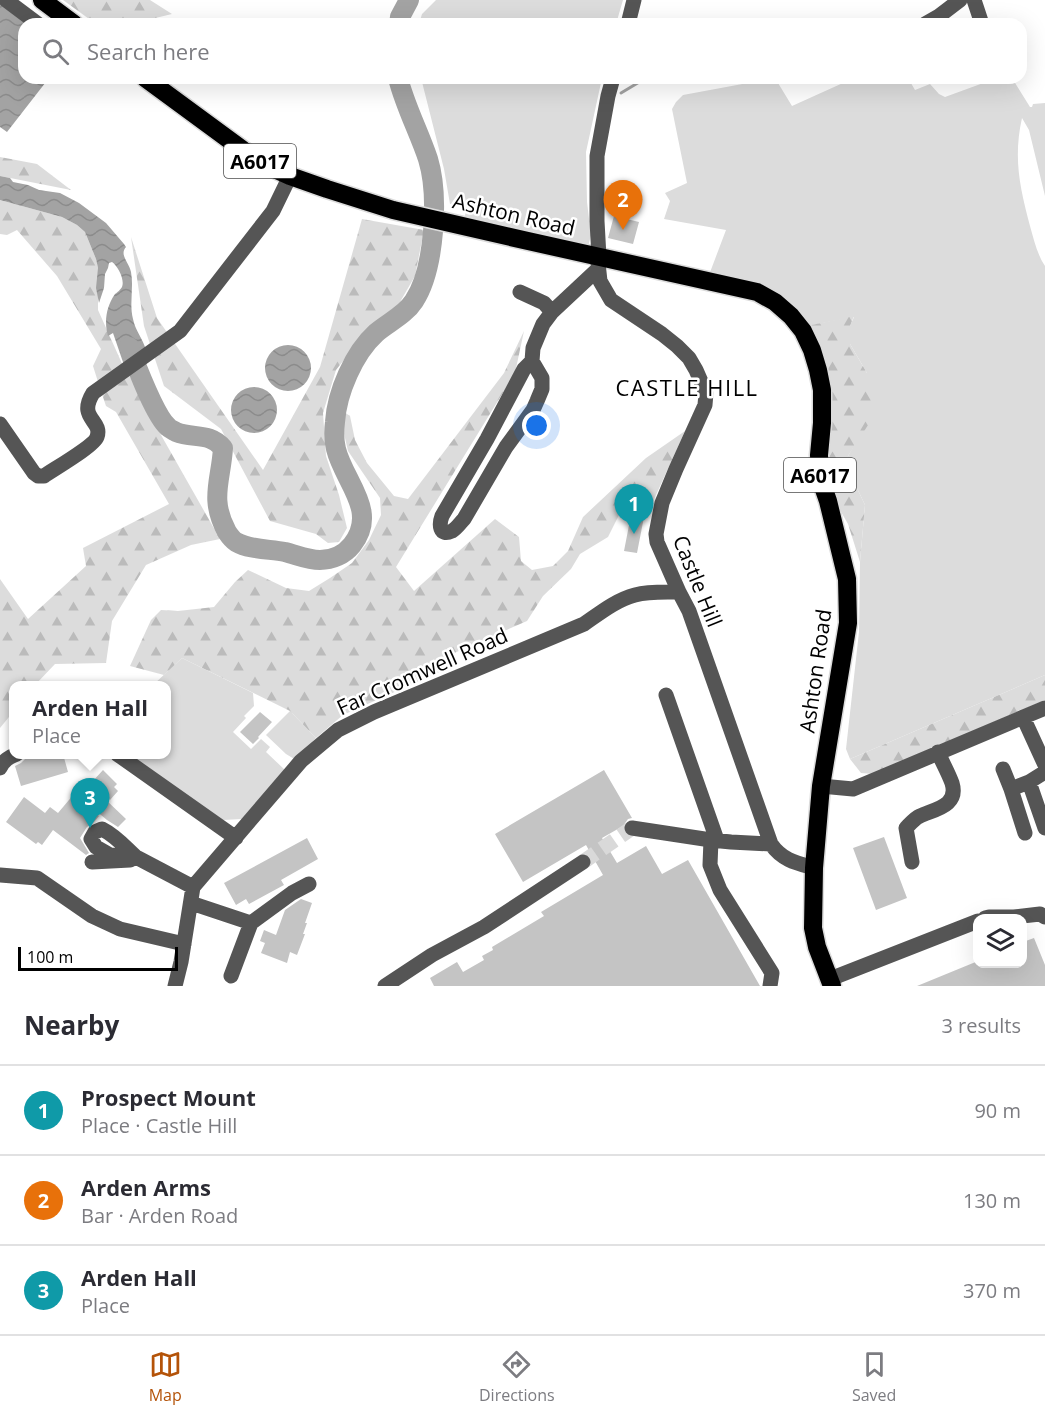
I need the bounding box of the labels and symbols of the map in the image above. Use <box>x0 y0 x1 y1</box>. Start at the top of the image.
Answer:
road number: A6017 <box>224 144 296 178</box>
pin: 2 <box>604 180 642 230</box>
street label: Ashton Road <box>450 186 578 242</box>
district label: CASTLE HILL <box>615 372 759 402</box>
your location <box>522 411 551 440</box>
road number: A6017 <box>784 458 856 492</box>
pin: 1 <box>614 484 654 534</box>
street label: Castle Hill <box>667 531 729 631</box>
street label: Ashton Road <box>792 607 838 735</box>
street label: Far Cromwell Road <box>332 621 512 721</box>
pin: 3 <box>70 778 110 828</box>
scale bar <box>18 944 178 972</box>

